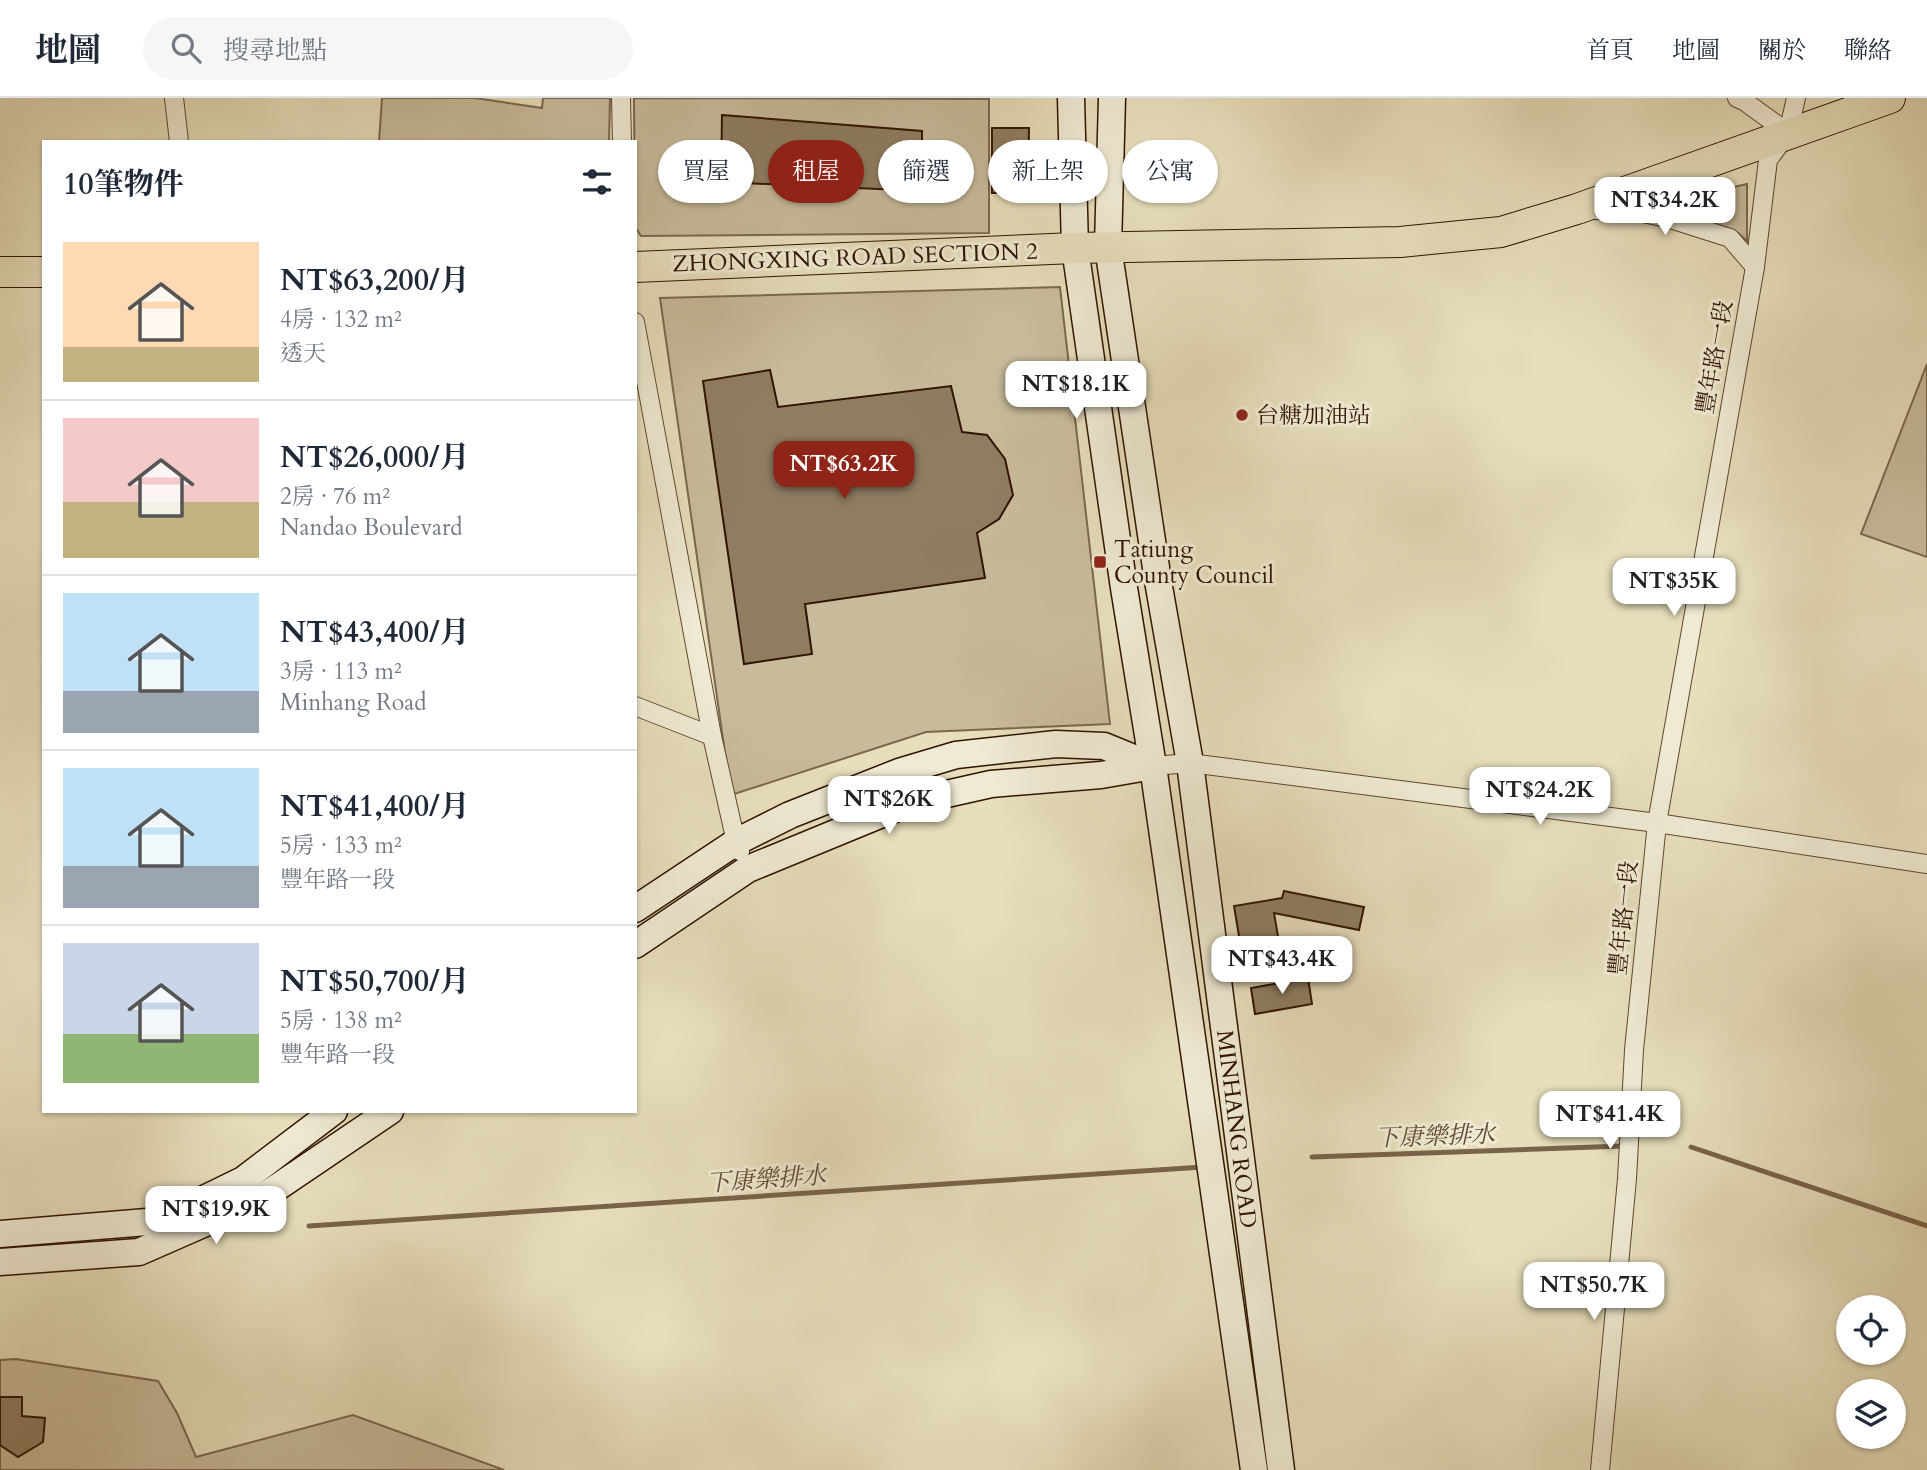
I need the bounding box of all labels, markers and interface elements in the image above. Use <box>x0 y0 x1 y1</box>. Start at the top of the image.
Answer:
search box <box>143 17 633 80</box>
text: 地圖 <box>35 28 101 73</box>
icon: search <box>167 29 205 67</box>
text: 搜尋地點 <box>223 33 327 68</box>
text: 首頁 <box>1586 34 1634 67</box>
text: 地圖 <box>1672 34 1720 67</box>
text: 關於 <box>1758 34 1806 67</box>
text: 聯絡 <box>1844 34 1892 67</box>
chip: 買屋 <box>658 140 754 203</box>
chip: 租屋 <box>768 140 864 203</box>
chip: 篩選 <box>878 140 974 203</box>
chip: 新上架 <box>988 140 1108 203</box>
chip: 公寓 <box>1122 140 1218 203</box>
icon: filters <box>578 163 616 201</box>
text: 10筆物件 <box>63 164 184 205</box>
pin: NT$34.2K <box>1593 178 1737 237</box>
text: NT$34.2K <box>1610 184 1720 215</box>
street label: ZHONGXING ROAD SECTION 2 <box>672 236 1038 279</box>
text: NT$63,200/月 <box>280 260 470 301</box>
icon: home <box>119 270 203 354</box>
street label: 豐年路一段 <box>1689 298 1740 416</box>
text: 4房 · 132 m² <box>280 304 402 335</box>
text: 透天 <box>280 338 326 369</box>
pin: NT$18.1K <box>1004 362 1148 421</box>
text: NT$18.1K <box>1021 368 1131 399</box>
place label: 台糖加油站 <box>1256 400 1371 431</box>
marker: 台糖加油站 <box>1234 407 1250 423</box>
text: NT$26,000/月 <box>280 437 470 478</box>
pin: NT$63.2K <box>772 442 916 501</box>
icon: home <box>119 446 203 530</box>
text: NT$63.2K <box>789 448 899 479</box>
text: 2房 · 76 m² <box>280 481 390 512</box>
text: Nandao Boulevard <box>280 512 463 543</box>
place label: Tatiung County Council <box>1114 534 1274 591</box>
marker: Tatiung County Council <box>1092 554 1108 570</box>
pin: NT$35K <box>1617 559 1731 618</box>
text: NT$35K <box>1629 565 1719 596</box>
text: NT$43,400/月 <box>280 612 470 653</box>
icon: home <box>119 621 203 705</box>
text: 3房 · 113 m² <box>280 656 402 687</box>
text: Minhang Road <box>280 687 426 718</box>
pin: NT$24.2K <box>1468 768 1612 827</box>
text: NT$24.2K <box>1485 774 1595 805</box>
pin: NT$26K <box>832 776 946 836</box>
text: NT$26K <box>844 783 934 814</box>
text: NT$41,400/月 <box>280 786 470 827</box>
icon: home <box>119 796 203 880</box>
text: 5房 · 133 m² <box>280 830 402 861</box>
street label: 豐年路一段 <box>1602 859 1645 977</box>
text: 豐年路一段 <box>280 864 395 895</box>
pin: NT$43.4K <box>1210 936 1354 996</box>
text: NT$43.4K <box>1227 943 1337 974</box>
text: NT$50,700/月 <box>280 961 470 1002</box>
icon: home <box>119 971 203 1055</box>
text: 5房 · 138 m² <box>280 1005 402 1036</box>
street label: MINHANG ROAD <box>1209 1028 1264 1230</box>
text: 豐年路一段 <box>280 1039 395 1070</box>
pin: NT$41.4K <box>1538 1091 1682 1151</box>
text: NT$41.4K <box>1555 1098 1665 1129</box>
water label: 下康樂排水 <box>1374 1118 1498 1155</box>
water label: 下康樂排水 <box>705 1159 829 1200</box>
pin: NT$19.9K <box>144 1186 288 1246</box>
text: NT$19.9K <box>161 1193 271 1224</box>
pin: NT$50.7K <box>1522 1262 1666 1322</box>
text: NT$50.7K <box>1539 1269 1649 1300</box>
map controls <box>1836 1295 1906 1449</box>
button: locate <box>1836 1295 1906 1365</box>
button: layers <box>1836 1379 1906 1449</box>

